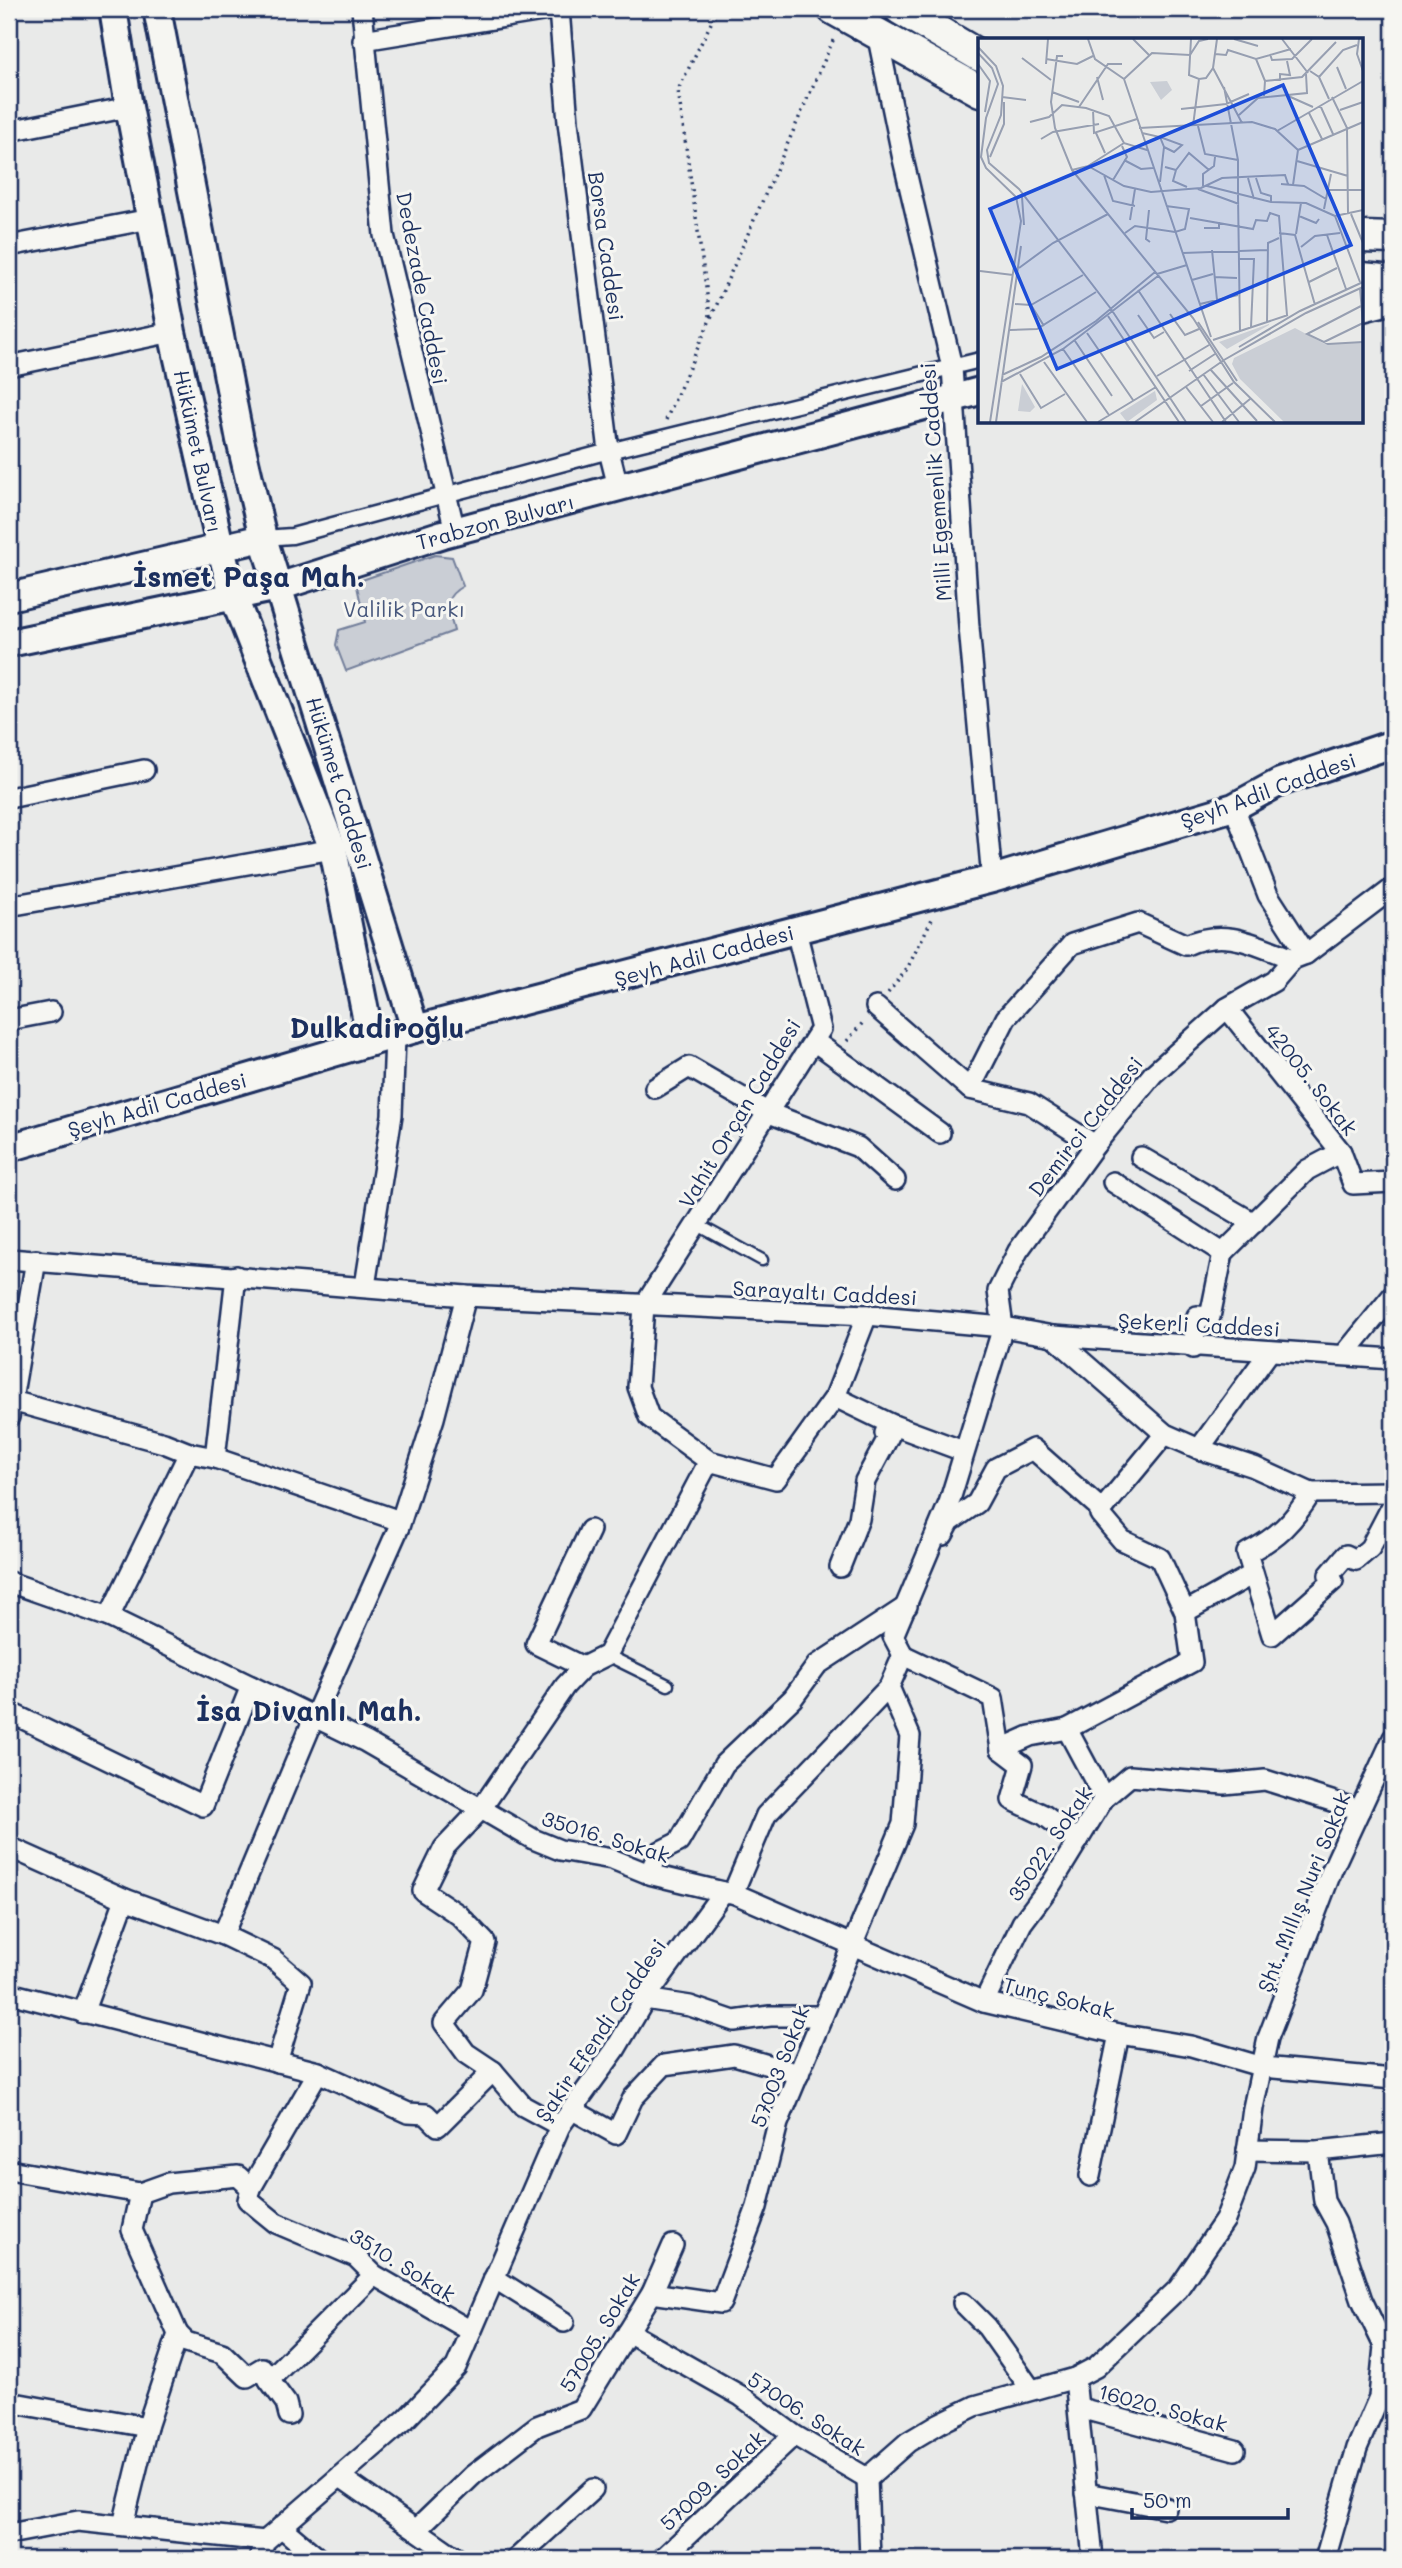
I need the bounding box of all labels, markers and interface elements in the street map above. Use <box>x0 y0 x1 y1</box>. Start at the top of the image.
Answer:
inset map <box>978 38 1364 424</box>
street label: Borsa Caddesi <box>583 170 631 322</box>
street label: Dedezade Caddesi <box>391 189 455 387</box>
street label: Milli Egemenlik Caddesi <box>913 362 957 602</box>
street label: Hükümet Bulvarı <box>169 367 229 535</box>
street label: Trabzon Bulvarı <box>413 487 577 555</box>
district label: İsmet Paşa Mah. <box>133 558 365 595</box>
park label: Valilik Parkı <box>343 595 465 622</box>
street label: Hükümet Caddesi <box>301 693 379 873</box>
street label: Şeyh Adil Caddesi <box>1176 746 1360 834</box>
street label: Şeyh Adil Caddesi <box>611 918 797 992</box>
district label: Dulkadiroğlu <box>289 1009 465 1045</box>
street label: Vahit Orçan Caddesi <box>672 1013 806 1213</box>
street label: 42005. Sokak <box>1260 1018 1364 1140</box>
street label: Demirci Caddesi <box>1022 1050 1148 1202</box>
street label: Şeyh Adil Caddesi <box>64 1066 250 1142</box>
street label: Sarayaltı Caddesi <box>732 1274 918 1310</box>
street label: Şekerli Caddesi <box>1117 1306 1281 1342</box>
district label: İsa Divanlı Mah. <box>196 1692 422 1728</box>
street label: 35022. Sokak <box>1000 1780 1098 1906</box>
street label: Şht. Mıllış Nuri Sokak <box>1250 1788 1356 1996</box>
street label: 35016. Sokak <box>539 1804 673 1868</box>
street label: Şakir Efendi Caddesi <box>529 1933 671 2127</box>
street label: Tunç Sokak <box>1001 1970 1117 2024</box>
street label: 57003 Sokak <box>743 2001 815 2131</box>
street label: 3510. Sokak <box>345 2221 461 2307</box>
street label: 57005. Sokak <box>553 2267 645 2397</box>
street label: 57006. Sokak <box>743 2365 871 2461</box>
street label: 16020. Sokak <box>1096 2377 1230 2437</box>
street label: 57009. Sokak <box>653 2424 771 2536</box>
scale bar <box>1132 2477 1288 2521</box>
text: 50 m <box>1143 2486 1192 2513</box>

